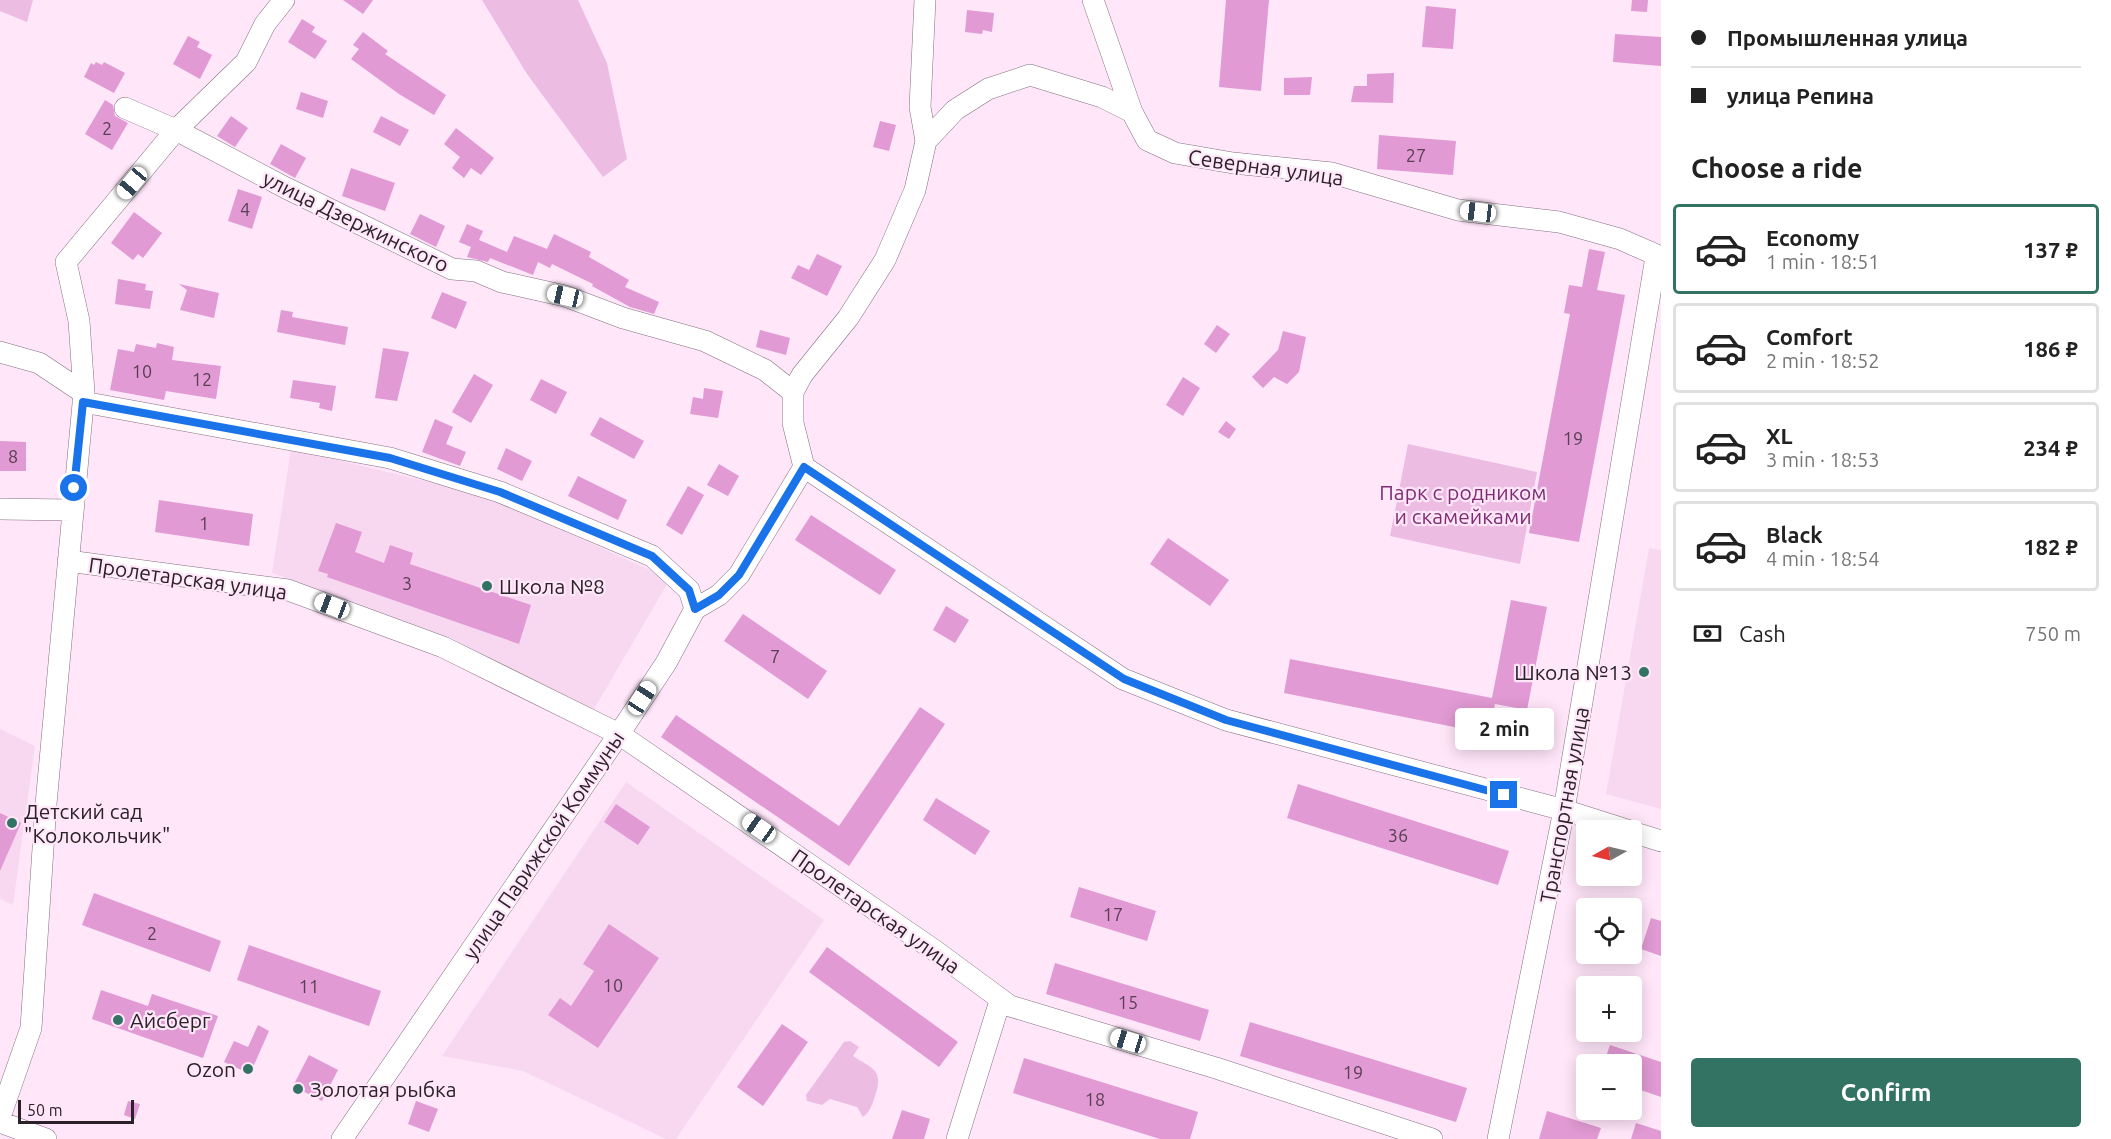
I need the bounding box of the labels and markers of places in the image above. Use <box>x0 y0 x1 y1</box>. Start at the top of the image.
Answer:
place label: Школа №8 <box>499 574 605 598</box>
marker: Школа №8 <box>480 579 494 593</box>
place label: Школа №13 <box>1514 660 1632 684</box>
marker: Школа №13 <box>1637 665 1651 679</box>
place label: Детский сад "Колокольчик" <box>24 799 170 847</box>
marker: Детский сад "Колокольчик" <box>5 816 19 830</box>
place label: Айсберг <box>130 1008 211 1032</box>
marker: Айсберг <box>111 1013 125 1027</box>
place label: Ozon <box>186 1057 236 1081</box>
marker: Ozon <box>241 1062 255 1076</box>
place label: Золотая рыбка <box>310 1077 457 1101</box>
marker: Золотая рыбка <box>291 1082 305 1096</box>

